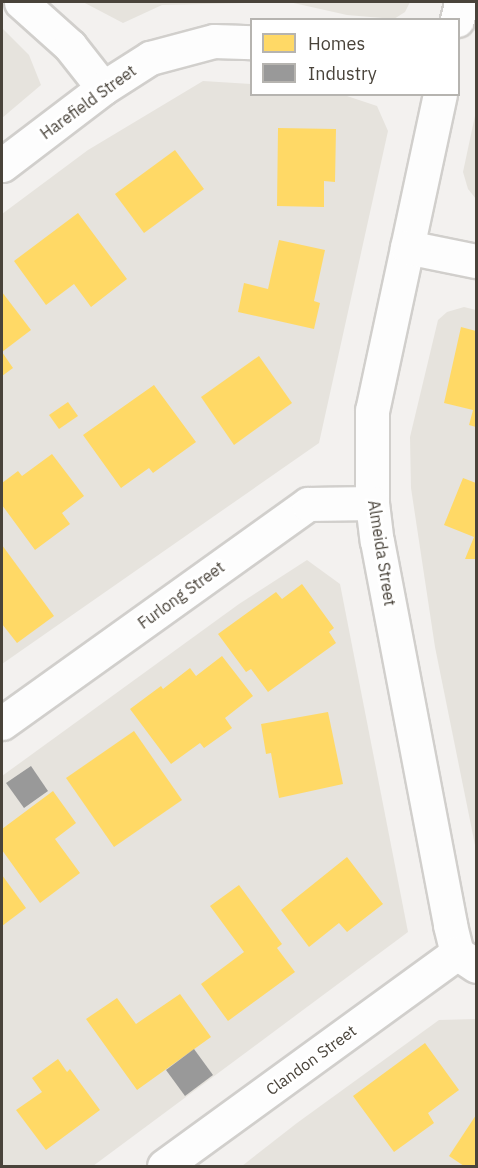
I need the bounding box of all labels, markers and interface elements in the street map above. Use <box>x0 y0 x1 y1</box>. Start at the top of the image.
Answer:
legend <box>250 18 460 96</box>
text: Homes <box>308 32 365 55</box>
street label: Harefield Street <box>36 61 140 143</box>
text: Industry <box>308 62 377 85</box>
street label: Almeida Street <box>364 499 400 607</box>
street label: Furlong Street <box>134 557 228 633</box>
street label: Clandon Street <box>262 1021 360 1099</box>

